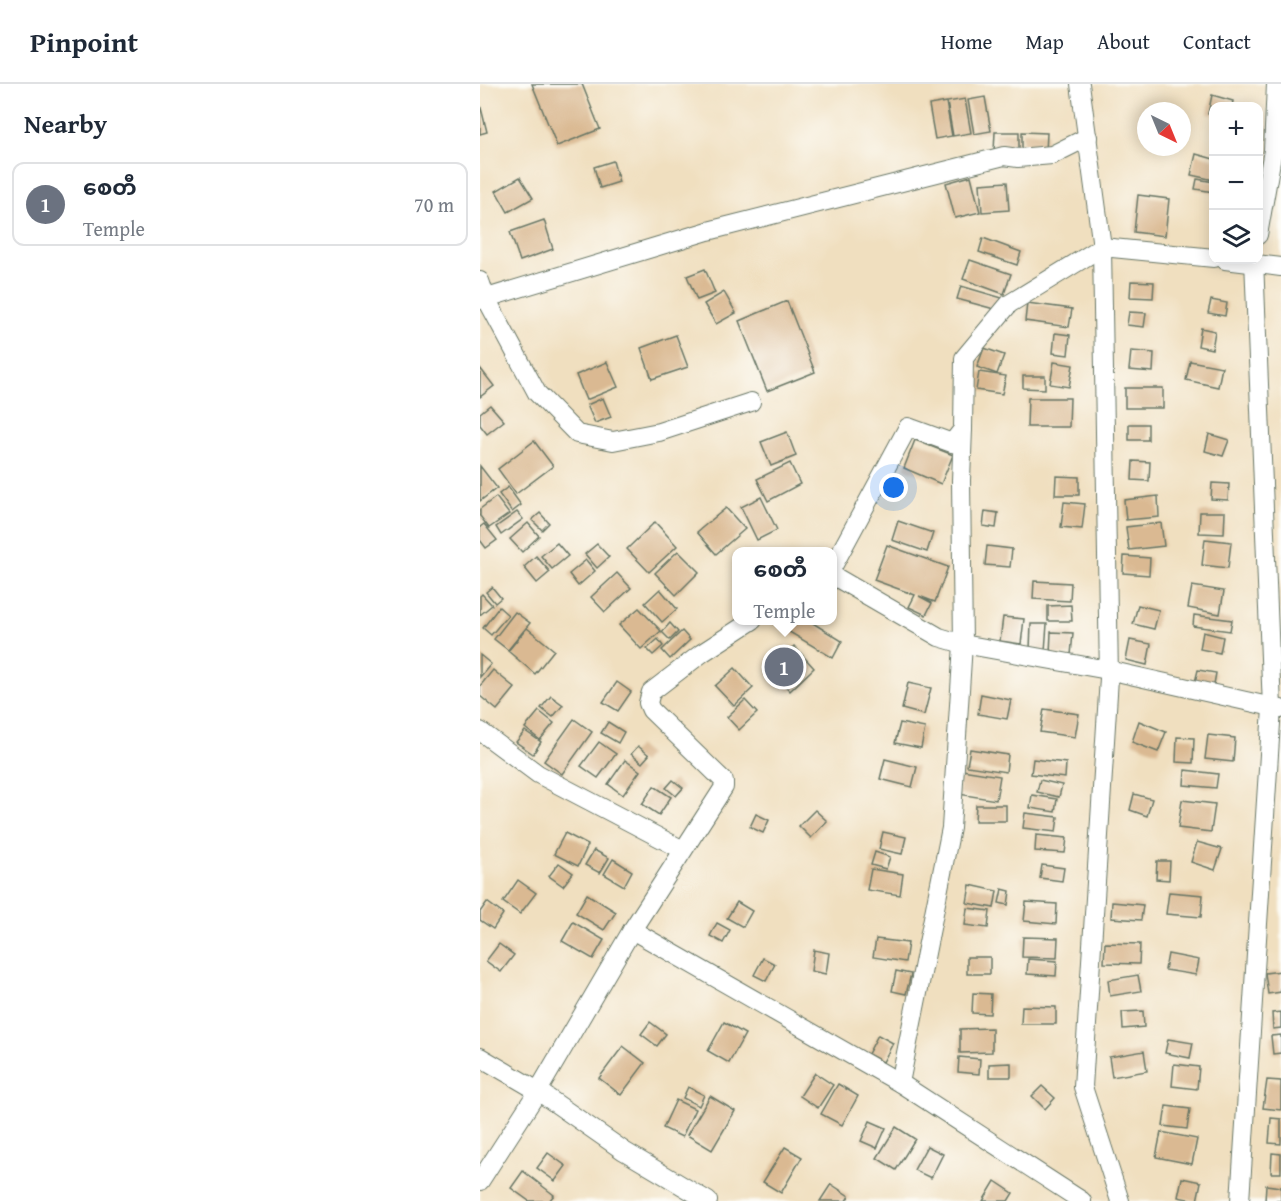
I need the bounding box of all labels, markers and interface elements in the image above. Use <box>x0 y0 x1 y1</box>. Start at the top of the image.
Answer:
text: Pinpoint <box>30 21 138 62</box>
text: Home <box>941 26 992 57</box>
text: Map <box>1025 26 1064 57</box>
text: About <box>1097 26 1150 57</box>
text: Contact <box>1183 26 1251 57</box>
north arrow <box>1137 102 1191 156</box>
map controls <box>1209 102 1263 264</box>
button: + <box>1209 102 1263 156</box>
text: Nearby <box>24 104 107 143</box>
button: − <box>1209 156 1263 210</box>
text: စေတီ <box>83 171 137 203</box>
text: 1 <box>40 190 51 219</box>
text: 70 m <box>414 190 454 219</box>
button: layers <box>1209 210 1263 264</box>
text: Temple <box>83 214 145 243</box>
your location <box>879 473 908 502</box>
popup <box>732 547 837 625</box>
text: စေတီ <box>754 553 807 585</box>
text: Temple <box>754 596 815 625</box>
pin: 1 <box>764 644 804 690</box>

